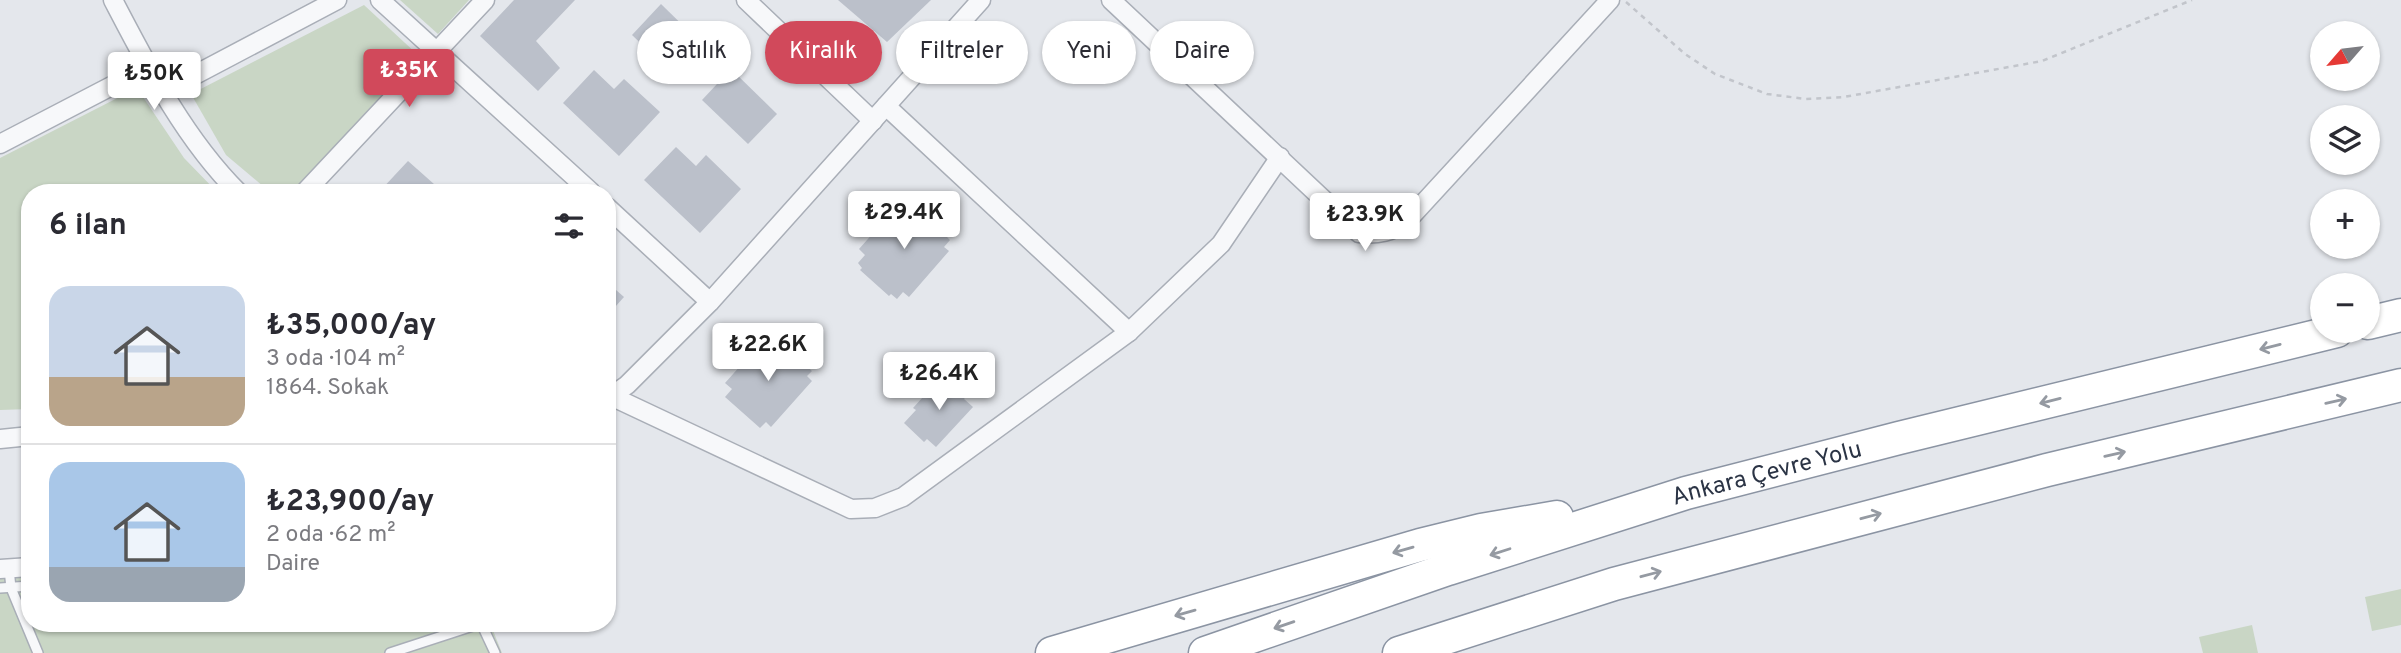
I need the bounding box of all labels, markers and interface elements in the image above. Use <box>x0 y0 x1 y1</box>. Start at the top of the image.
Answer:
chip: Satılık <box>637 21 751 84</box>
chip: Kiralık <box>765 21 882 84</box>
chip: Filtreler <box>896 21 1028 84</box>
chip: Yeni <box>1042 21 1136 84</box>
chip: Daire <box>1150 21 1254 84</box>
north arrow <box>2310 21 2380 91</box>
map controls <box>2310 21 2380 343</box>
pin: ₺35K <box>368 50 450 109</box>
pin: ₺50K <box>113 52 195 112</box>
text: ₺35K <box>379 57 439 86</box>
text: ₺50K <box>124 60 184 89</box>
button: layers <box>2310 105 2380 175</box>
button: + <box>2310 189 2380 259</box>
pin: ₺29.4K <box>847 191 961 251</box>
pin: ₺23.9K <box>1308 194 1422 253</box>
text: ₺29.4K <box>864 199 944 228</box>
text: ₺23.9K <box>1326 201 1404 230</box>
icon: filters <box>550 207 588 245</box>
text: 6 ilan <box>49 208 127 245</box>
button: − <box>2310 273 2380 343</box>
text: ₺35,000/ay <box>266 308 436 345</box>
icon: home <box>105 314 189 398</box>
pin: ₺22.6K <box>711 324 825 383</box>
text: ₺22.6K <box>728 331 808 360</box>
one-way arrow <box>2260 341 2282 354</box>
text: 3 oda · 104 m² <box>266 345 405 374</box>
pin: ₺26.4K <box>882 352 996 412</box>
text: ₺26.4K <box>899 360 979 389</box>
text: 1864. Sokak <box>266 374 389 403</box>
one-way arrow <box>2325 394 2347 407</box>
one-way arrow <box>2039 396 2061 409</box>
street label: Ankara Çevre Yolu <box>1668 435 1865 514</box>
one-way arrow <box>2103 447 2126 460</box>
text: ₺23,900/ay <box>266 484 434 521</box>
icon: home <box>105 490 189 574</box>
one-way arrow <box>1859 509 1882 522</box>
text: 2 oda · 62 m² <box>266 521 396 550</box>
one-way arrow <box>1393 545 1415 558</box>
one-way arrow <box>1489 547 1511 560</box>
text: Daire <box>266 550 320 579</box>
one-way arrow <box>1639 567 1662 580</box>
one-way arrow <box>1174 607 1196 620</box>
one-way arrow <box>1274 620 1296 632</box>

